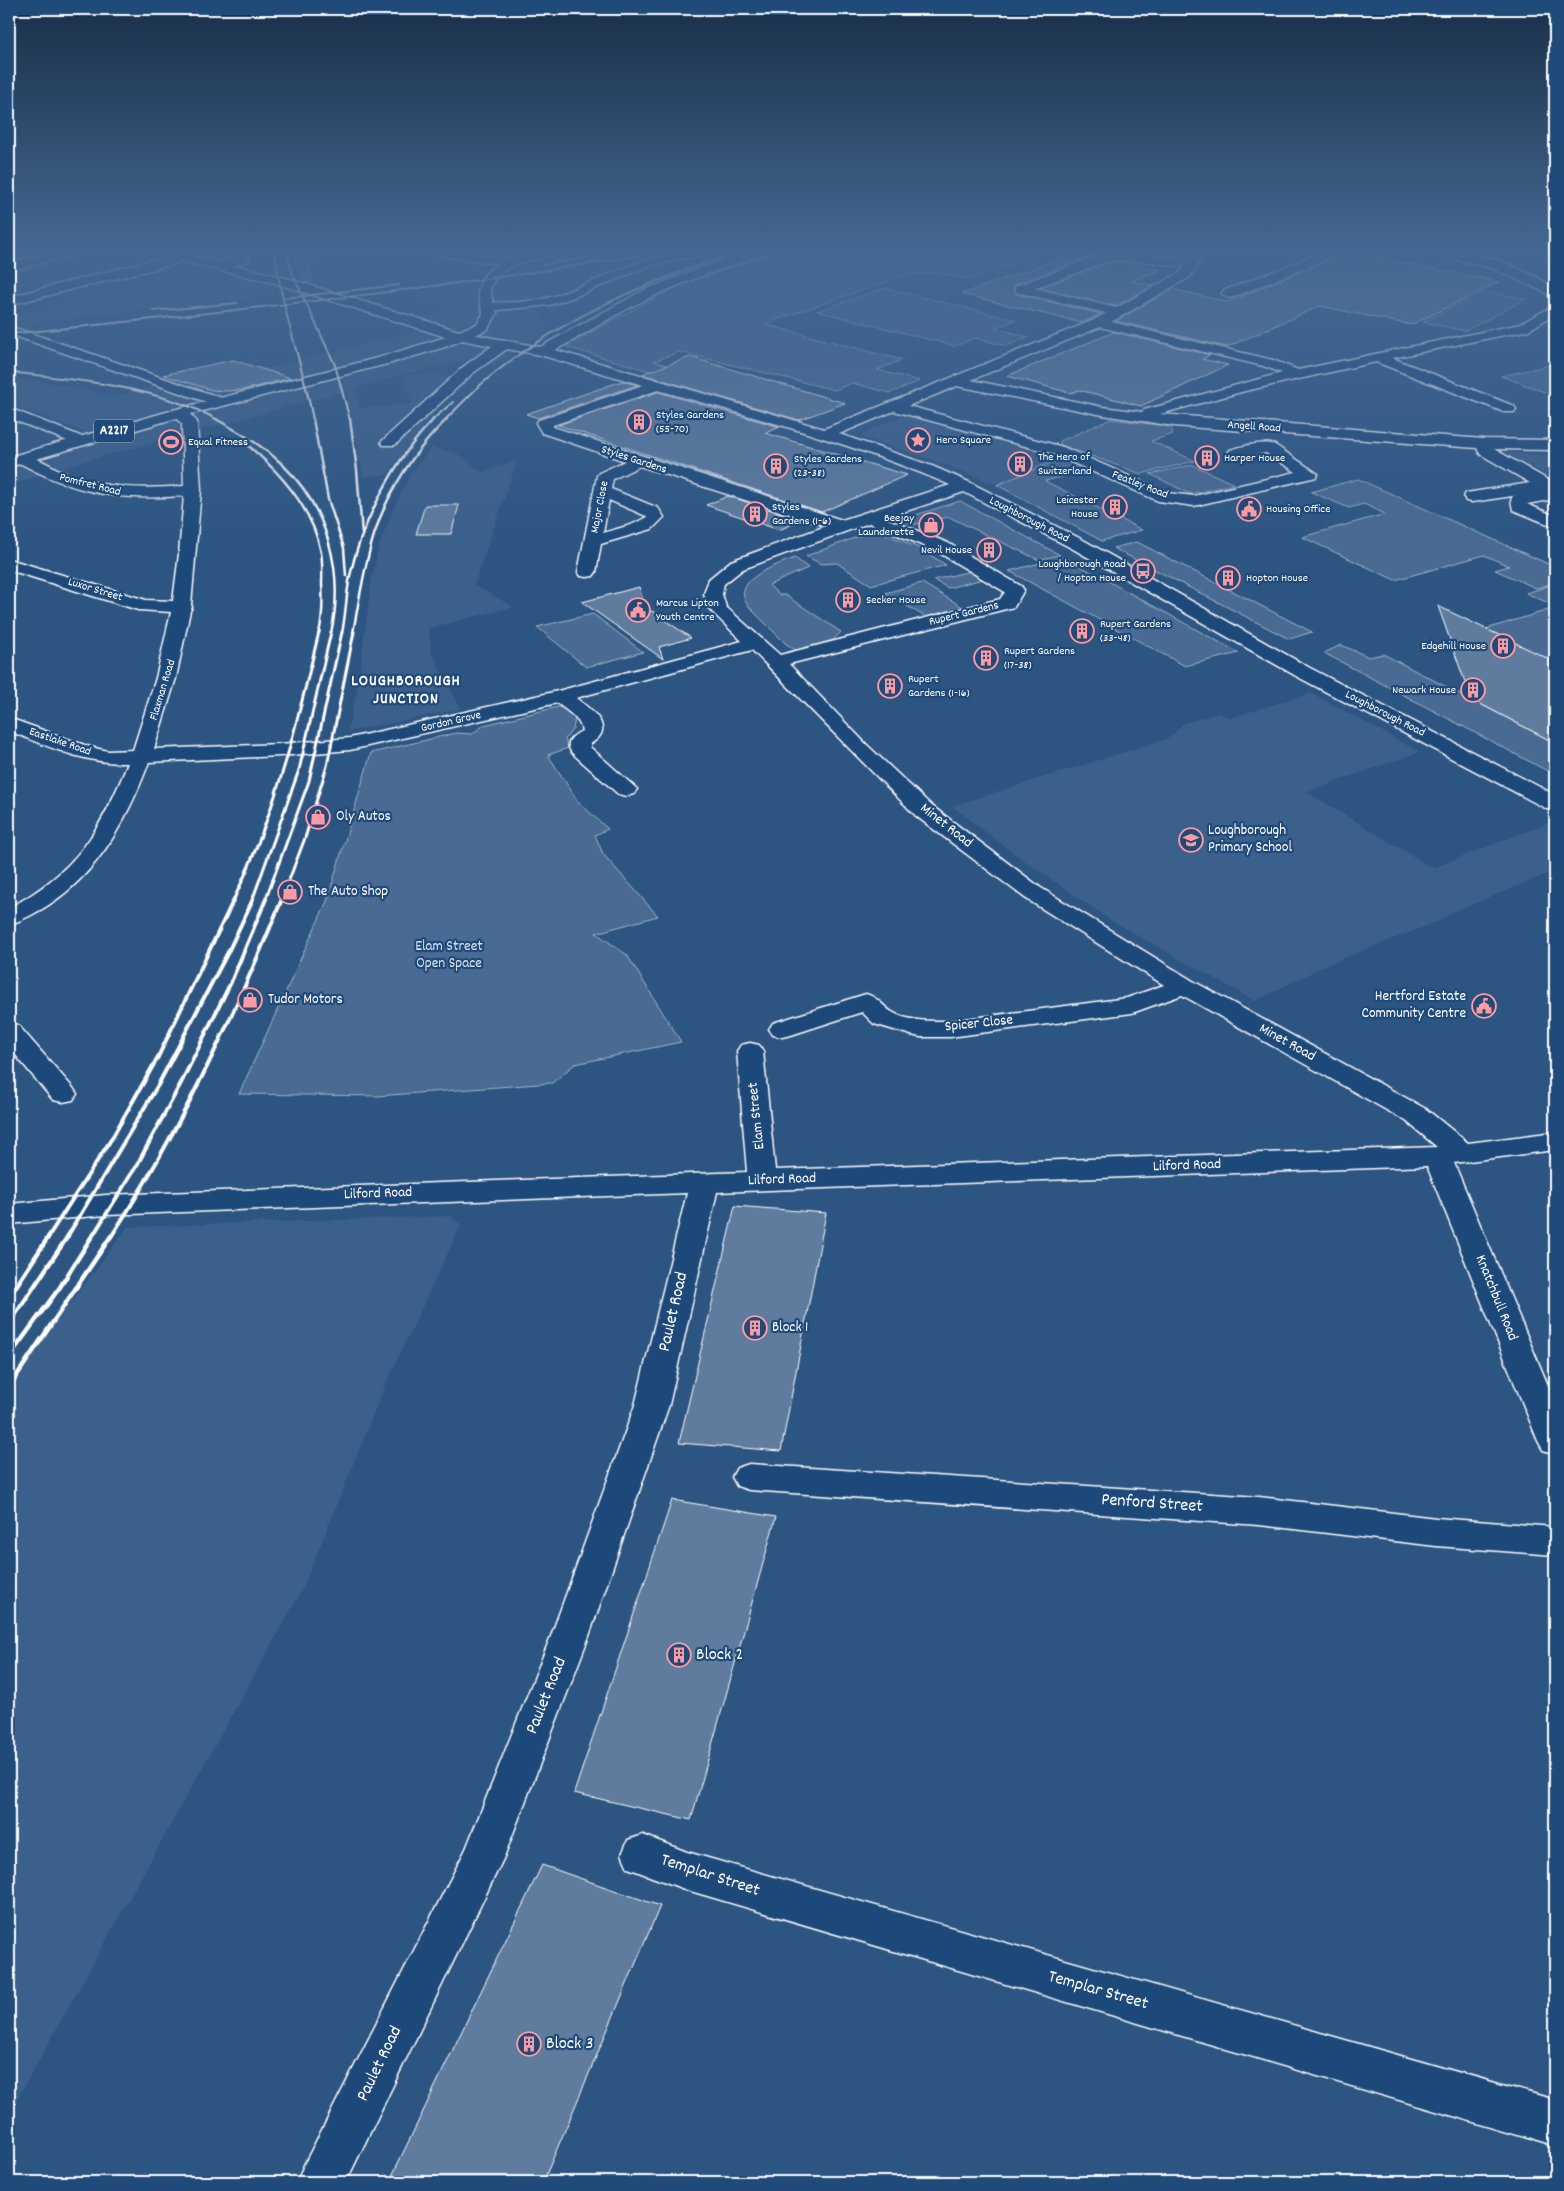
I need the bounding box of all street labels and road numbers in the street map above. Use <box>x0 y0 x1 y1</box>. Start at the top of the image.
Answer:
street label: Angell Road <box>1227 417 1281 437</box>
road number: A2217 <box>94 420 134 442</box>
street label: Styles Gardens <box>599 441 669 479</box>
street label: Featley Road <box>1109 467 1171 503</box>
street label: Pomfret Road <box>58 469 122 501</box>
street label: Major Close <box>587 479 613 535</box>
street label: Loughborough Road <box>986 493 1072 547</box>
street label: Luxor Street <box>66 574 125 607</box>
street label: Rupert Gardens <box>927 597 1001 631</box>
street label: Flaxman Road <box>146 657 180 723</box>
street label: Loughborough Road <box>1342 687 1428 741</box>
street label: Gordon Grove <box>419 707 483 737</box>
street label: Eastlake Road <box>27 723 93 761</box>
street label: Minet Road <box>915 798 977 854</box>
street label: Spicer Close <box>944 1009 1015 1039</box>
street label: Minet Road <box>1255 1018 1319 1068</box>
street label: Elam Street <box>742 1081 771 1151</box>
street label: Lilford Road <box>1152 1154 1222 1178</box>
street label: Lilford Road <box>747 1168 817 1192</box>
street label: Lilford Road <box>343 1182 413 1206</box>
street label: Knatchbull Road <box>1469 1252 1523 1344</box>
street label: Paulet Road <box>653 1270 695 1354</box>
street label: Penford Street <box>1100 1488 1204 1520</box>
street label: Paulet Road <box>520 1654 574 1738</box>
street label: Templar Street <box>657 1848 763 1904</box>
street label: Templar Street <box>1045 1965 1151 2017</box>
street label: Paulet Road <box>351 2022 409 2106</box>

